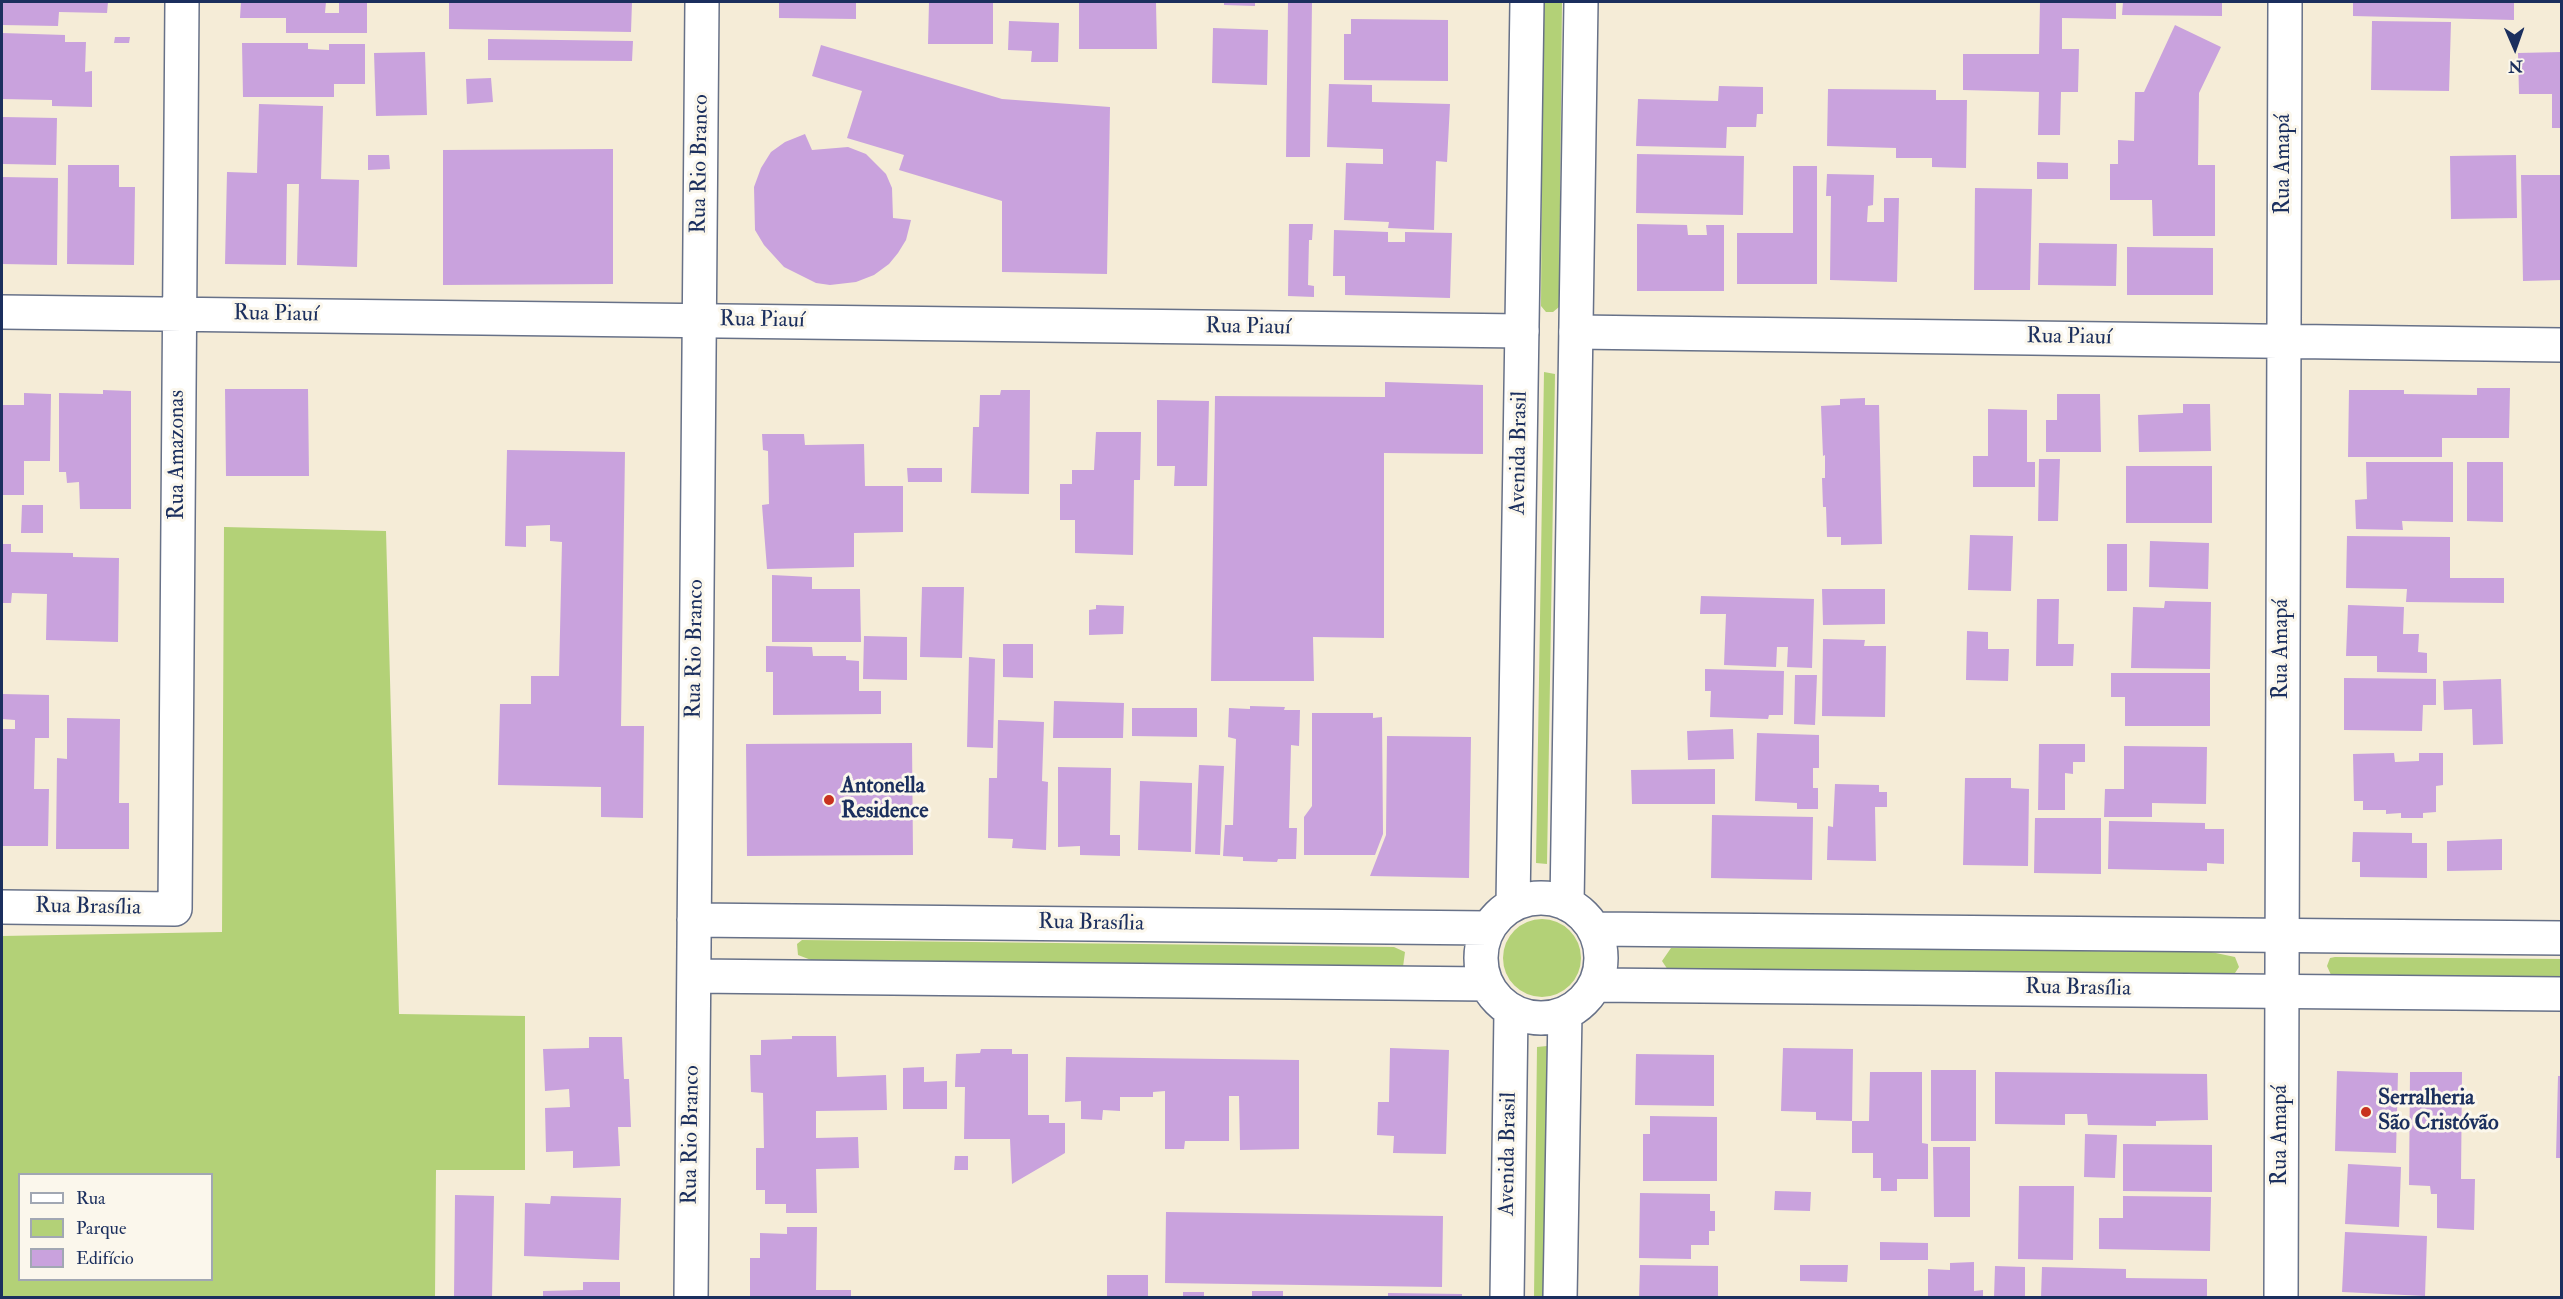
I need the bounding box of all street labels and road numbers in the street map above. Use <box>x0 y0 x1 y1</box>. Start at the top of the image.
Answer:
street label: Rua Rio Branco <box>687 94 715 234</box>
street label: Rua Amapá <box>2271 114 2297 214</box>
street label: Rua Piauí <box>233 301 319 329</box>
street label: Rua Piauí <box>719 307 805 335</box>
street label: Rua Piauí <box>1205 314 1291 342</box>
street label: Rua Piauí <box>2026 324 2112 352</box>
street label: Rua Amazonas <box>165 390 191 520</box>
street label: Avenida Brasil <box>1506 391 1534 515</box>
street label: Rua Rio Branco <box>682 579 710 719</box>
street label: Rua Amapá <box>2269 599 2295 699</box>
street label: Rua Brasília <box>35 894 141 922</box>
street label: Rua Brasília <box>1038 910 1144 938</box>
street label: Rua Brasília <box>2025 975 2131 1003</box>
street label: Rua Rio Branco <box>678 1065 706 1205</box>
street label: Rua Amapá <box>2268 1085 2294 1185</box>
street label: Avenida Brasil <box>1495 1092 1523 1216</box>

